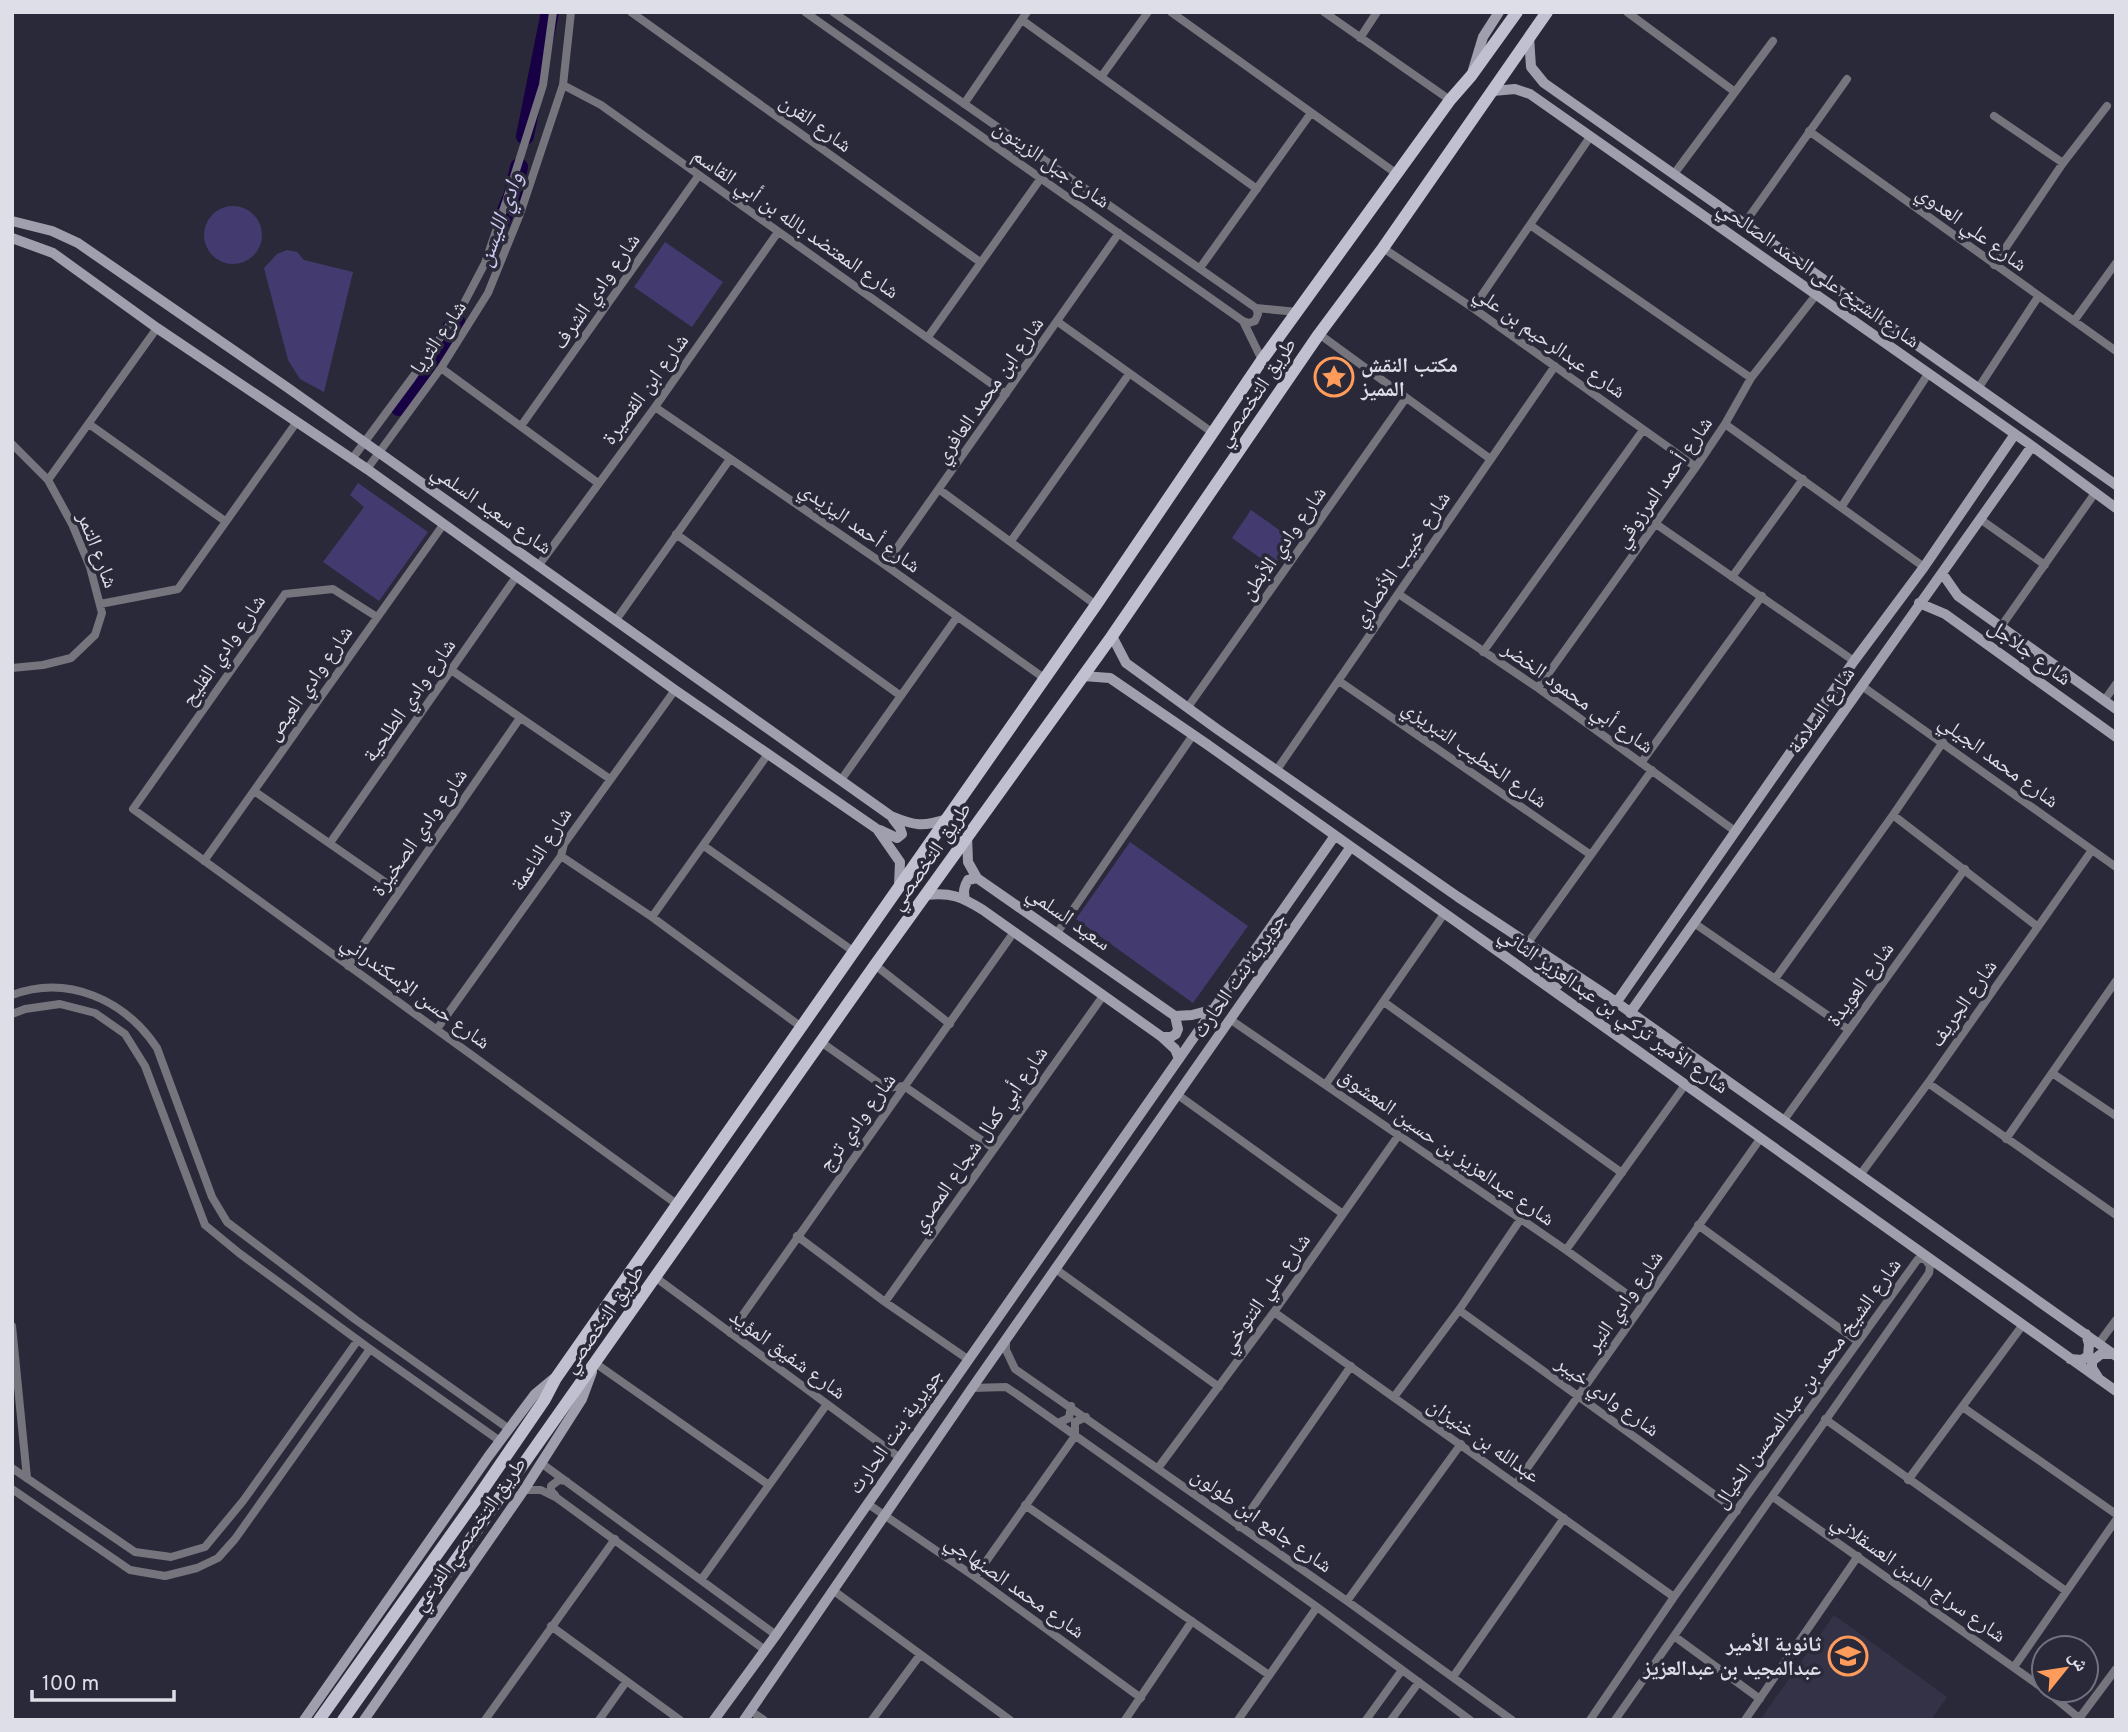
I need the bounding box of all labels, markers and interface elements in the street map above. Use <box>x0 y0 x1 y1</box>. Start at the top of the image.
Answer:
street label: شارع القرن <box>774 89 857 160</box>
street label: شارع جبل الزيتون <box>987 115 1115 215</box>
street label: شارع المعتضد بالله بن أبي القاسم <box>686 142 904 307</box>
water label: وادي الليسن <box>471 169 534 272</box>
street label: شارع علي العدوي <box>1909 180 2032 280</box>
street label: شارع الشيخ على الحمد الصالحي <box>1711 195 1925 356</box>
street label: شارع وادي الشرف <box>547 228 648 356</box>
street label: شارع عبدالرحيم بن علي <box>1467 281 1630 407</box>
street label: شارع الثريا <box>405 296 474 380</box>
street label: شارع ابن محمد العافري <box>929 312 1052 471</box>
street label: شارع ابن القصيرة <box>597 329 696 451</box>
street label: طريق التخصصي <box>1211 333 1305 453</box>
place label: مكتب النقش المميز <box>1360 353 1458 404</box>
place icon: مكتب النقش المميز <box>1313 356 1355 398</box>
street label: شارع أحمد المرزوقي <box>1608 411 1721 555</box>
street label: شارع سعيد السلمي <box>425 459 557 563</box>
street label: شارع أحمد اليزيدي <box>792 476 926 581</box>
street label: شارع وادي الأبطن <box>1235 481 1335 607</box>
street label: شارع خبيب الأنصاري <box>1347 487 1459 634</box>
street label: شارع التمر <box>69 508 123 592</box>
street label: شارع وادي الفليح <box>176 590 274 713</box>
street label: شارع جلاجل <box>1982 614 2076 693</box>
street label: شارع وادي العيص <box>260 621 361 748</box>
street label: شارع وادي الطلحية <box>358 634 464 769</box>
street label: شارع أبي محمود الخضر <box>1495 635 1659 762</box>
street label: شارع السلامة <box>1782 662 1862 760</box>
street label: شارع الخطيب التبريزي <box>1395 695 1552 817</box>
street label: شارع محمد الجيلي <box>1932 709 2064 816</box>
street label: شارع وادي الصخيرة <box>366 763 476 903</box>
street label: طريق التخصصي <box>884 797 980 917</box>
street label: شارع الناعمة <box>505 803 579 897</box>
street label: سعيد السلمي <box>1020 880 1115 959</box>
street label: جويرية بنت الحارث <box>1187 908 1294 1044</box>
street label: شارع الأمير تركي بن عبدالعزيز الثاني <box>1492 921 1733 1102</box>
street label: شارع حسن الإسكندراني <box>334 930 495 1058</box>
street label: شارع العويدة <box>1821 937 1901 1033</box>
street label: شارع الجريف <box>1924 955 2004 1053</box>
street label: شارع أبي كمال شجاع المصري <box>905 1041 1056 1239</box>
street label: شارع عبدالعزيز بن حسين المعشوق <box>1333 1063 1560 1233</box>
street label: شارع وادي ترج <box>813 1068 904 1178</box>
street label: شارع علي التنوخي <box>1215 1228 1319 1360</box>
street label: شارع وادي النير <box>1580 1246 1671 1359</box>
street label: شارع الشيخ محمد بن عبدالمحسن الخيال <box>1708 1253 1908 1515</box>
street label: طريق التخصصي <box>557 1260 653 1380</box>
street label: شارع شفيق المؤيد <box>723 1304 851 1407</box>
street label: شارع وادي خيبر <box>1548 1350 1664 1445</box>
street label: جويرية بنت الحارث <box>843 1364 950 1500</box>
street label: عبدالله بن خنيزان <box>1422 1392 1545 1490</box>
street label: طريق التخصصي الفرعي <box>407 1453 535 1618</box>
street label: شارع جامع ابن طولون <box>1185 1462 1337 1580</box>
street label: شارع سراج الدين العسقلاني <box>1825 1509 2011 1651</box>
street label: شارع محمد الصنهاجي <box>938 1529 1089 1647</box>
place label: ثانوية الأمير عبدالمجيد بن عبدالعزيز <box>1642 1632 1821 1683</box>
north arrow <box>2030 1634 2100 1704</box>
school or university icon: ثانوية الأمير عبدالمجيد بن عبدالعزيز <box>1827 1635 1869 1677</box>
text: ش <box>2063 1647 2093 1676</box>
scale bar <box>32 1658 173 1702</box>
text: 100 m <box>42 1671 99 1698</box>

